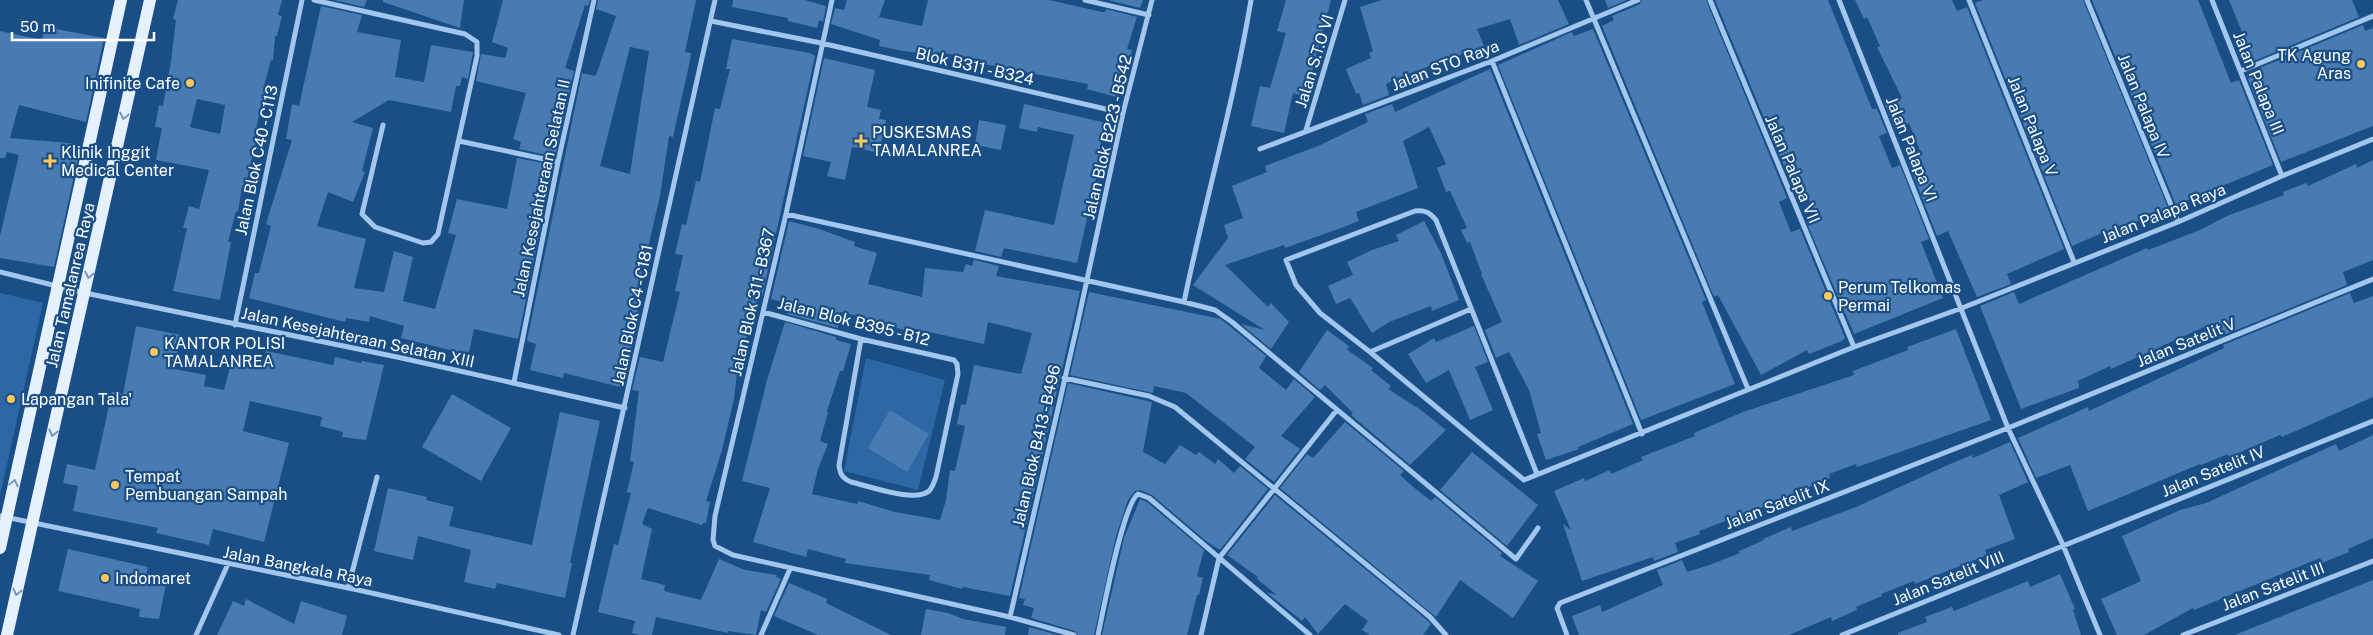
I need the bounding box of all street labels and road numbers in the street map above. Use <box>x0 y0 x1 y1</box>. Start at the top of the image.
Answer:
street label: Jalan S.T.O VI <box>1291 12 1338 110</box>
street label: Jalan Palapa III <box>2229 29 2288 138</box>
street label: Jalan STO Raya <box>1389 36 1502 95</box>
street label: Blok B311 - B324 <box>914 44 1036 89</box>
street label: Jalan Palapa IV <box>2114 51 2173 162</box>
street label: Jalan Blok B223 - B542 <box>1079 53 1136 221</box>
street label: Jalan Palapa V <box>2004 73 2061 179</box>
street label: Jalan Kesejahteraan Selatan II <box>509 77 574 299</box>
street label: Jalan Blok C40 - C113 <box>231 83 282 237</box>
street label: Jalan Palapa VI <box>1882 94 1941 204</box>
street label: Jalan Palapa VII <box>1761 112 1824 226</box>
street label: Jalan Palapa Raya <box>2098 180 2228 247</box>
street label: Jalan Tamalanrea Raya <box>42 201 99 370</box>
street label: Jalan Blok 311 - B367 <box>726 226 779 378</box>
street label: Jalan Blok C4 - C181 <box>608 243 657 387</box>
street label: Jalan Blok B395 - B12 <box>776 293 932 350</box>
street label: Jalan Kesejahteraan Selatan XIII <box>240 303 476 372</box>
street label: Jalan Satelit V <box>2134 314 2239 371</box>
street label: Jalan Blok B413 - B496 <box>1009 363 1064 529</box>
street label: Jalan Satelit IV <box>2159 442 2268 501</box>
street label: Jalan Satelit IX <box>1722 476 1832 533</box>
street label: Jalan Bangkala Raya <box>221 543 374 590</box>
street label: Jalan Satelit VIII <box>1890 547 2007 610</box>
street label: Jalan Satelit III <box>2219 558 2327 615</box>

